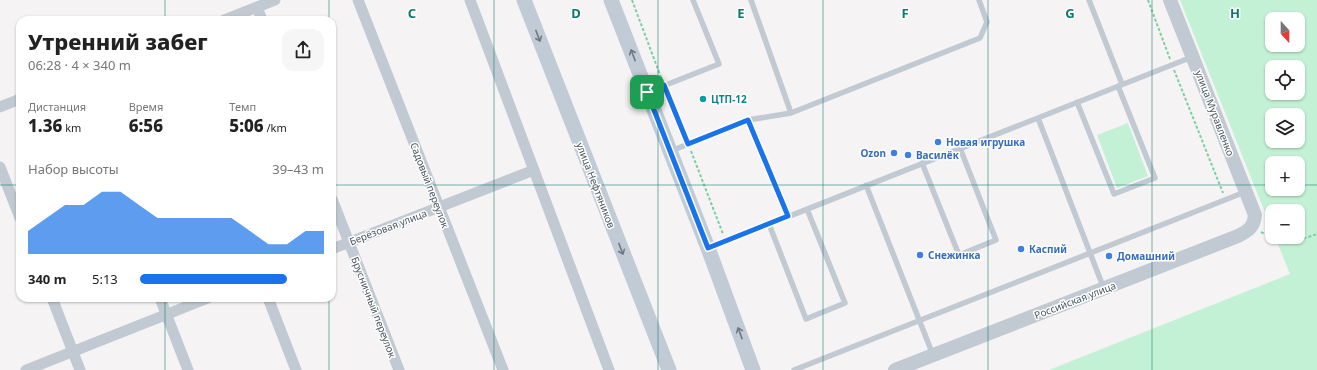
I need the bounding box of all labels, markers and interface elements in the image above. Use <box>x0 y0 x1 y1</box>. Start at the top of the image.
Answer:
text: C <box>408 4 416 22</box>
text: D <box>571 4 581 22</box>
text: E <box>737 4 745 22</box>
text: F <box>901 4 909 22</box>
text: G <box>1065 4 1075 22</box>
text: H <box>1230 4 1240 22</box>
north arrow <box>1265 12 1305 52</box>
map controls <box>1265 12 1305 244</box>
text: Утренний забег <box>28 26 208 56</box>
button: share <box>282 29 324 71</box>
one-way arrow <box>535 30 543 42</box>
one-way arrow <box>628 50 636 62</box>
text: 06:28 · 4 × 340 m <box>28 56 131 74</box>
button: locate <box>1265 60 1305 100</box>
street label: улица Муравленко <box>1192 68 1238 158</box>
pin <box>630 75 664 109</box>
icon: arrive <box>636 81 658 103</box>
place label: ЦТП-12 <box>711 92 747 106</box>
marker: ЦТП-12 <box>698 94 708 104</box>
text: Дистанция <box>28 99 86 114</box>
text: Время <box>129 99 163 114</box>
text: Темп <box>229 99 256 114</box>
button: layers <box>1265 108 1305 148</box>
text: 1.36 <box>28 114 62 137</box>
text: 6:56 <box>129 114 163 137</box>
text: 5:06 <box>229 114 264 137</box>
text: km <box>62 120 81 135</box>
text: /km <box>264 120 287 135</box>
place label: Новая игрушка <box>946 135 1025 149</box>
marker: Новая игрушка <box>933 137 943 147</box>
street label: Садовый переулок <box>407 140 453 230</box>
street label: улица Нефтяников <box>573 140 619 230</box>
place label: Ozon <box>860 146 886 160</box>
marker: Ozon <box>889 148 899 158</box>
place label: Василёк <box>916 148 960 162</box>
marker: Василёк <box>903 150 913 160</box>
button: + <box>1265 156 1305 196</box>
text: Набор высоты <box>28 160 119 178</box>
text: 39–43 m <box>272 160 324 178</box>
button: − <box>1265 204 1305 244</box>
street label: Берёзовая улица <box>347 206 429 248</box>
one-way arrow <box>618 242 626 254</box>
place label: Каспий <box>1029 242 1067 256</box>
marker: Каспий <box>1016 244 1026 254</box>
place label: Снежинка <box>928 248 981 262</box>
place label: Домашний <box>1117 249 1175 263</box>
marker: Снежинка <box>915 250 925 260</box>
marker: Домашний <box>1104 251 1114 261</box>
street label: Брусничный переулок <box>348 255 400 360</box>
text: 340 m <box>28 270 66 288</box>
text: 5:13 <box>92 270 118 288</box>
street label: Российская улица <box>1032 278 1118 322</box>
one-way arrow <box>735 328 743 340</box>

